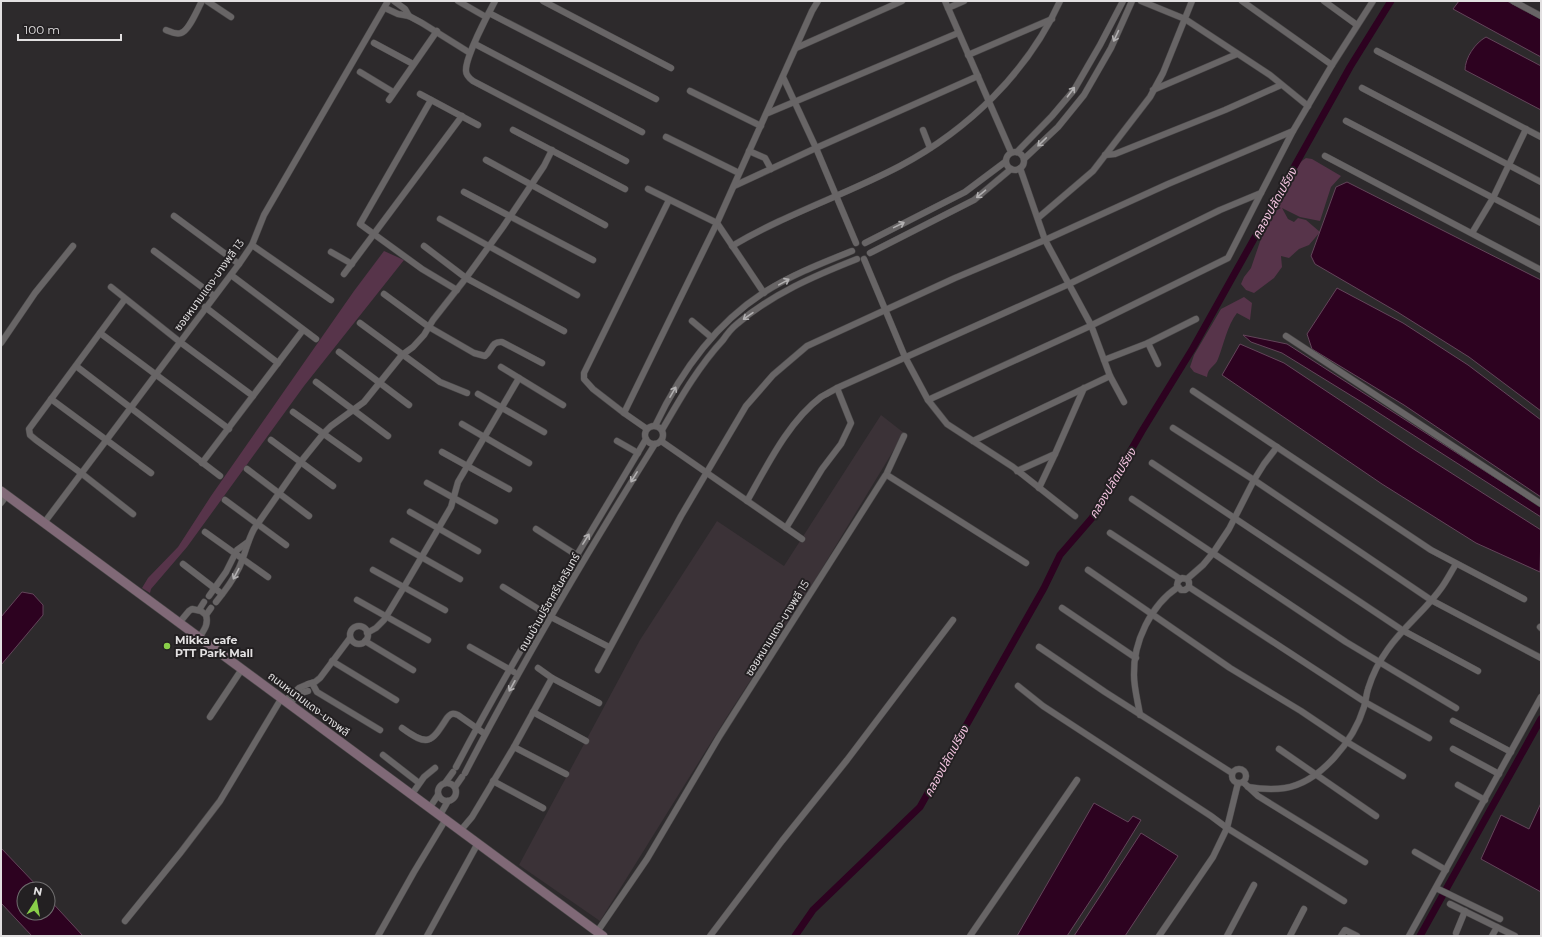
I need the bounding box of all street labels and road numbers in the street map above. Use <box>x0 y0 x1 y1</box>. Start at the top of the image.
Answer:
street label: ซอยหนามแดง-บางพลี 13 <box>171 236 247 334</box>
street label: ถนนบ้านปรีชาศรีนครินทร์ <box>515 550 583 653</box>
street label: ซอยหนามแดง-บางพลี 15 <box>742 577 812 679</box>
street label: ถนนหนามแดง-บางพลี <box>265 669 353 739</box>

